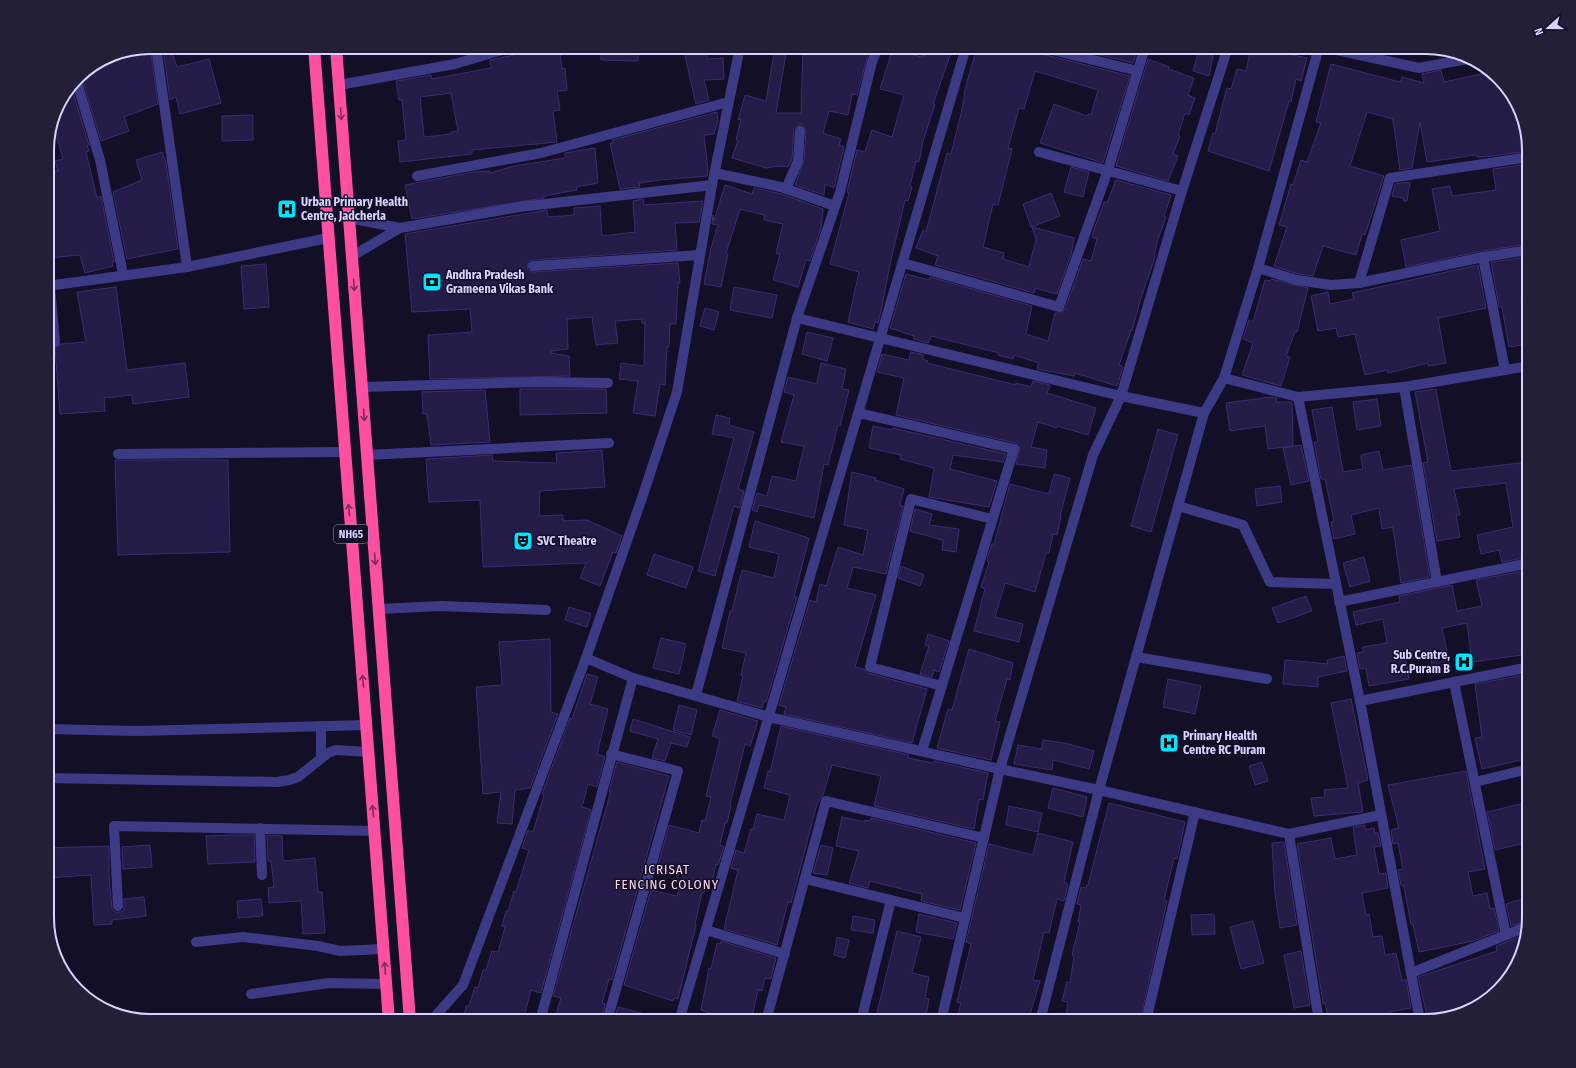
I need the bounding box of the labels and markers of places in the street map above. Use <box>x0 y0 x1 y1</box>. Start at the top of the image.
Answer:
place label: Urban Primary Health Centre, Jadcherla <box>301 195 408 223</box>
hospital icon: Urban Primary Health Centre, Jadcherla <box>276 198 298 220</box>
place label: Andhra Pradesh Grameena Vikas Bank <box>445 268 554 296</box>
bank icon: Andhra Pradesh Grameena Vikas Bank <box>421 271 443 293</box>
theatre icon: SVC Theatre <box>512 530 534 552</box>
place label: SVC Theatre <box>537 534 597 548</box>
place label: Sub Centre, R.C.Puram B <box>1391 648 1450 676</box>
hospital icon: Sub Centre, R.C.Puram B <box>1453 651 1475 673</box>
place label: Primary Health Centre RC Puram <box>1183 729 1265 757</box>
hospital icon: Primary Health Centre RC Puram <box>1158 732 1180 754</box>

